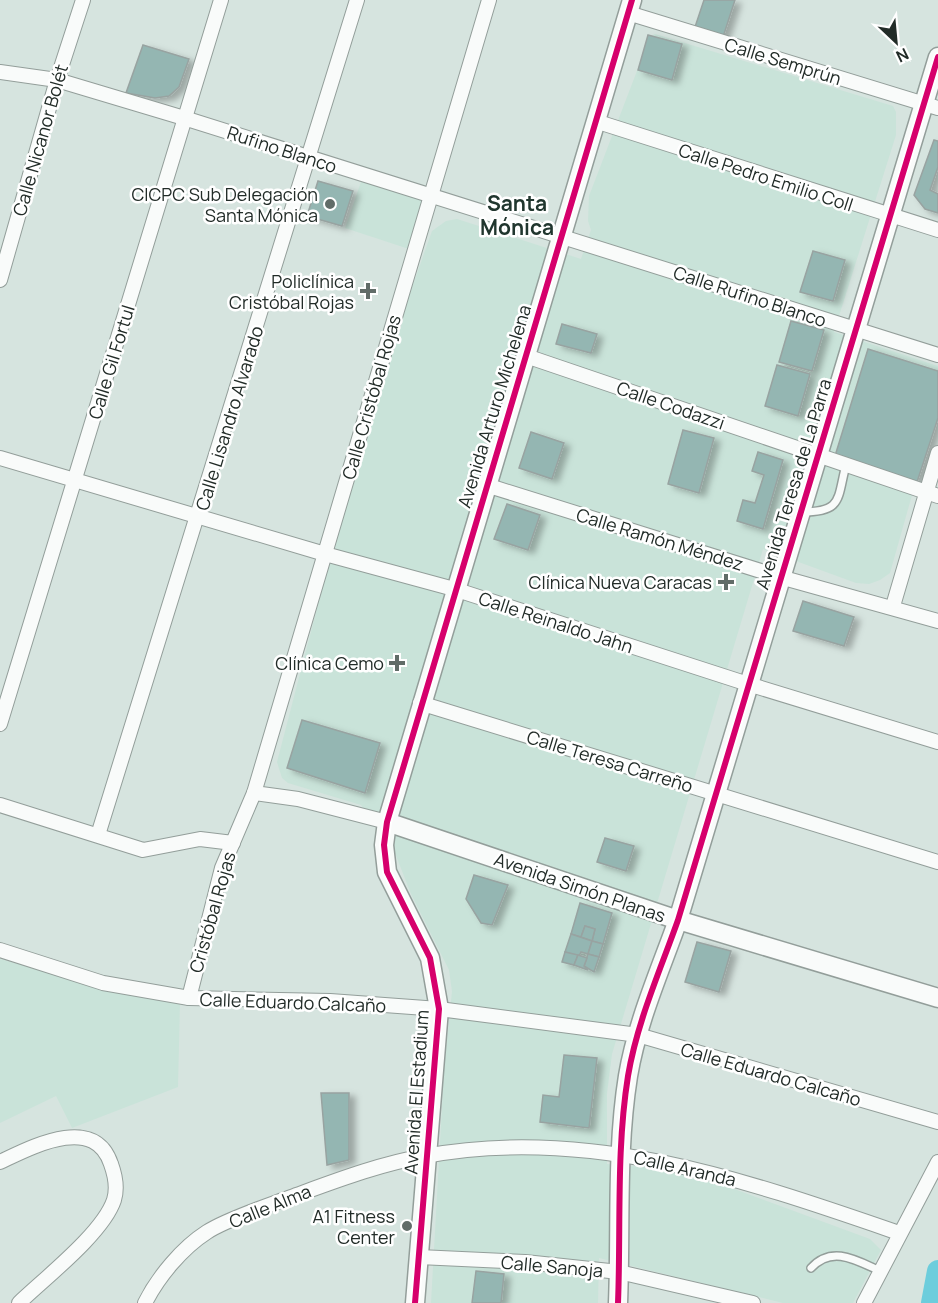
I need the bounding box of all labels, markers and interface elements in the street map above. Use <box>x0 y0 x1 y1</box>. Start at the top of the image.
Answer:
north arrow <box>866 12 926 72</box>
street label: Calle Semprún <box>722 32 844 90</box>
text: N <box>893 43 913 68</box>
street label: Calle Nicanor Bolét <box>7 61 73 219</box>
street label: Rufino Blanco <box>224 120 340 178</box>
street label: Calle Pedro Emilio Coll <box>676 137 856 217</box>
place label: CICPC Sub Delegación Santa Mónica <box>131 182 318 227</box>
district label: Santa Mónica <box>480 189 554 241</box>
marker: CICPC Sub Delegación Santa Mónica <box>323 197 337 211</box>
street label: Calle Rufino Blanco <box>670 260 830 332</box>
place label: Policlínica Cristóbal Rojas <box>229 269 354 314</box>
marker: Policlínica Cristóbal Rojas <box>359 282 377 300</box>
street label: Calle Gil Fortul <box>82 302 140 422</box>
street label: Avenida Arturo Michelena <box>452 302 536 510</box>
street label: Calle Cristóbal Rojas <box>336 312 406 482</box>
street label: Calle Lisandro Alvarado <box>189 323 269 513</box>
street label: Calle Codazzi <box>614 375 728 435</box>
street label: Avenida Teresa de La Parra <box>749 376 837 592</box>
street label: Calle Ramón Méndez <box>573 502 747 576</box>
place label: Clínica Nueva Caracas <box>529 570 712 594</box>
marker: Clínica Nueva Caracas <box>717 573 735 591</box>
street label: Calle Reinaldo Jahn <box>476 586 636 658</box>
place label: Clínica Cemo <box>275 651 384 675</box>
marker: Clínica Cemo <box>388 654 406 672</box>
street label: Calle Teresa Carreño <box>524 724 696 798</box>
street label: Avenida Simón Planas <box>491 846 669 928</box>
street label: Cristóbal Rojas <box>183 849 241 975</box>
street label: Calle Eduardo Calcaño <box>199 987 387 1017</box>
street label: Avenida El Estadium <box>398 1009 434 1175</box>
street label: Calle Eduardo Calcaño <box>678 1037 864 1111</box>
street label: Calle Aranda <box>632 1145 738 1191</box>
street label: Calle Alma <box>226 1179 314 1233</box>
place label: A1 Fitness Center <box>312 1204 396 1249</box>
marker: A1 Fitness Center <box>400 1219 414 1233</box>
street label: Calle Sanoja <box>500 1250 604 1282</box>

